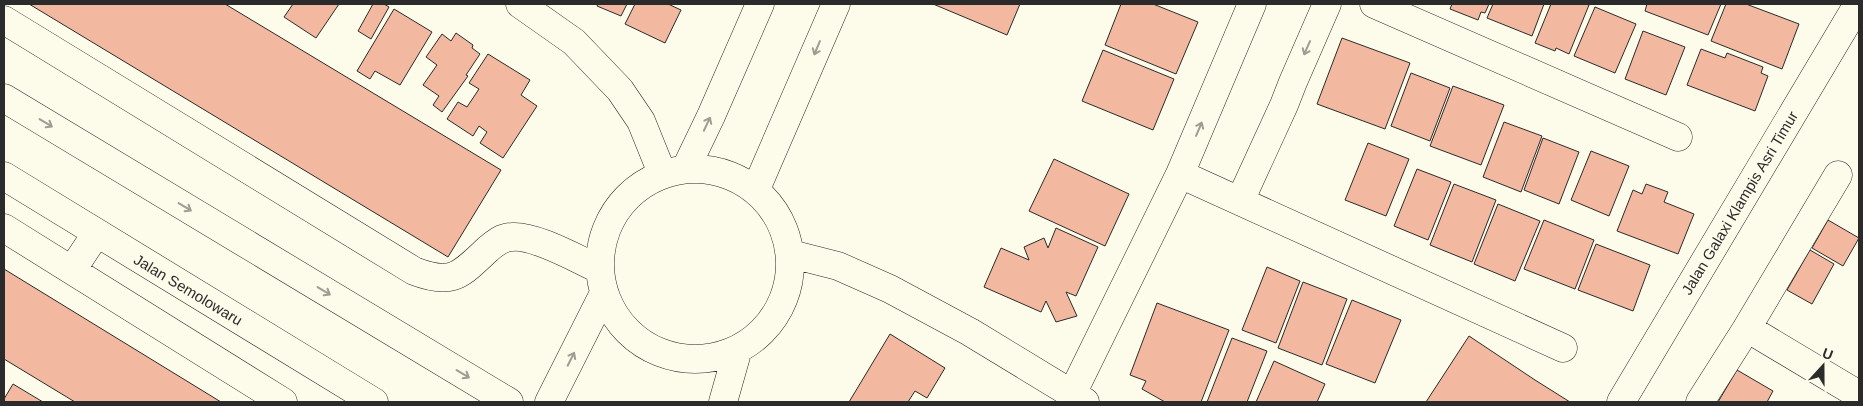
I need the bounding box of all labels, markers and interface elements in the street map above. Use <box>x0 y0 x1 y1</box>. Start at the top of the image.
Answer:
one-way arrow <box>1302 40 1312 55</box>
one-way arrow <box>811 41 820 56</box>
street label: Jalan Galaxi Klampis Asri Timur <box>1678 108 1801 298</box>
one-way arrow <box>703 117 713 132</box>
one-way arrow <box>38 118 52 128</box>
one-way arrow <box>1194 122 1204 137</box>
one-way arrow <box>177 202 191 212</box>
street label: Jalan Semolowaru <box>131 251 246 329</box>
one-way arrow <box>316 286 330 296</box>
north arrow <box>1798 341 1848 391</box>
text: U <box>1820 345 1835 363</box>
one-way arrow <box>566 351 576 366</box>
one-way arrow <box>456 370 470 380</box>

